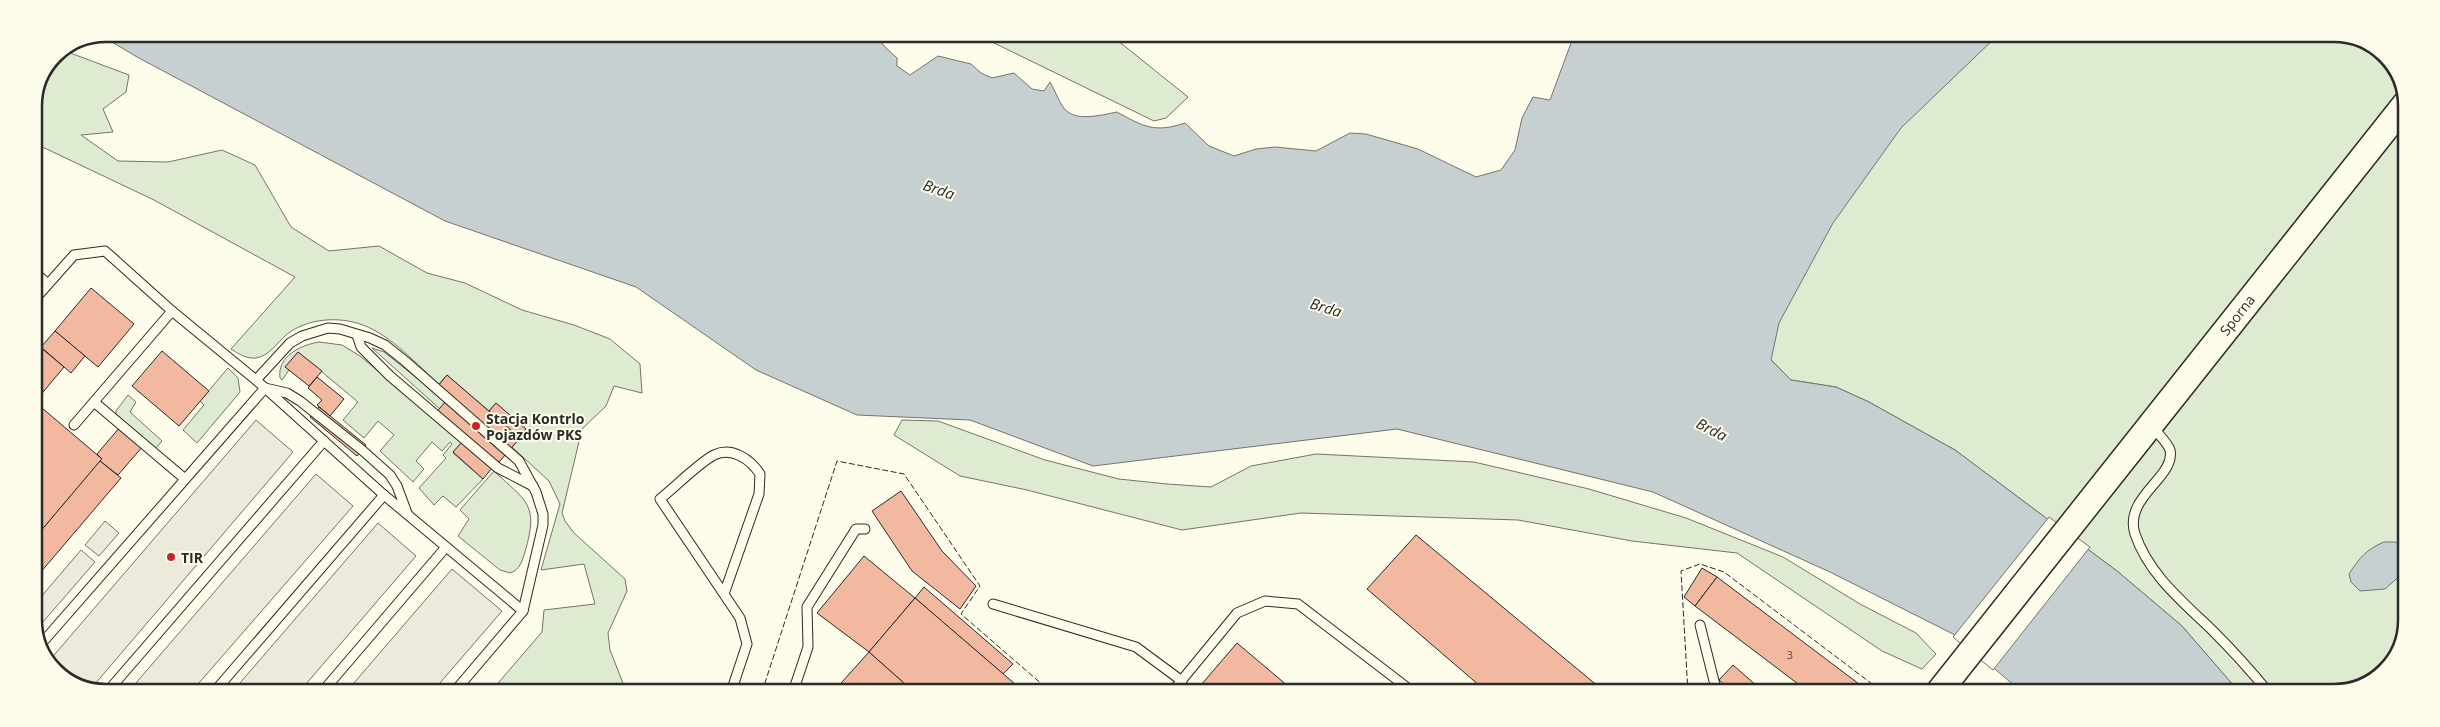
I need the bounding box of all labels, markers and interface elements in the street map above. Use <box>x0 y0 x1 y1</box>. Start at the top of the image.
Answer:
water label: Brda <box>921 174 958 204</box>
street label: Sporna <box>2215 291 2259 339</box>
water label: Brda <box>1308 293 1345 321</box>
place label: Stacja Kontrlo Pojazdów PKS <box>486 409 585 444</box>
water label: Brda <box>1693 413 1731 445</box>
marker: Stacja Kontrlo Pojazdów PKS <box>470 420 482 432</box>
place label: TIR <box>181 548 204 567</box>
marker: TIR <box>165 551 177 563</box>
house number: 3 <box>1787 647 1793 662</box>

